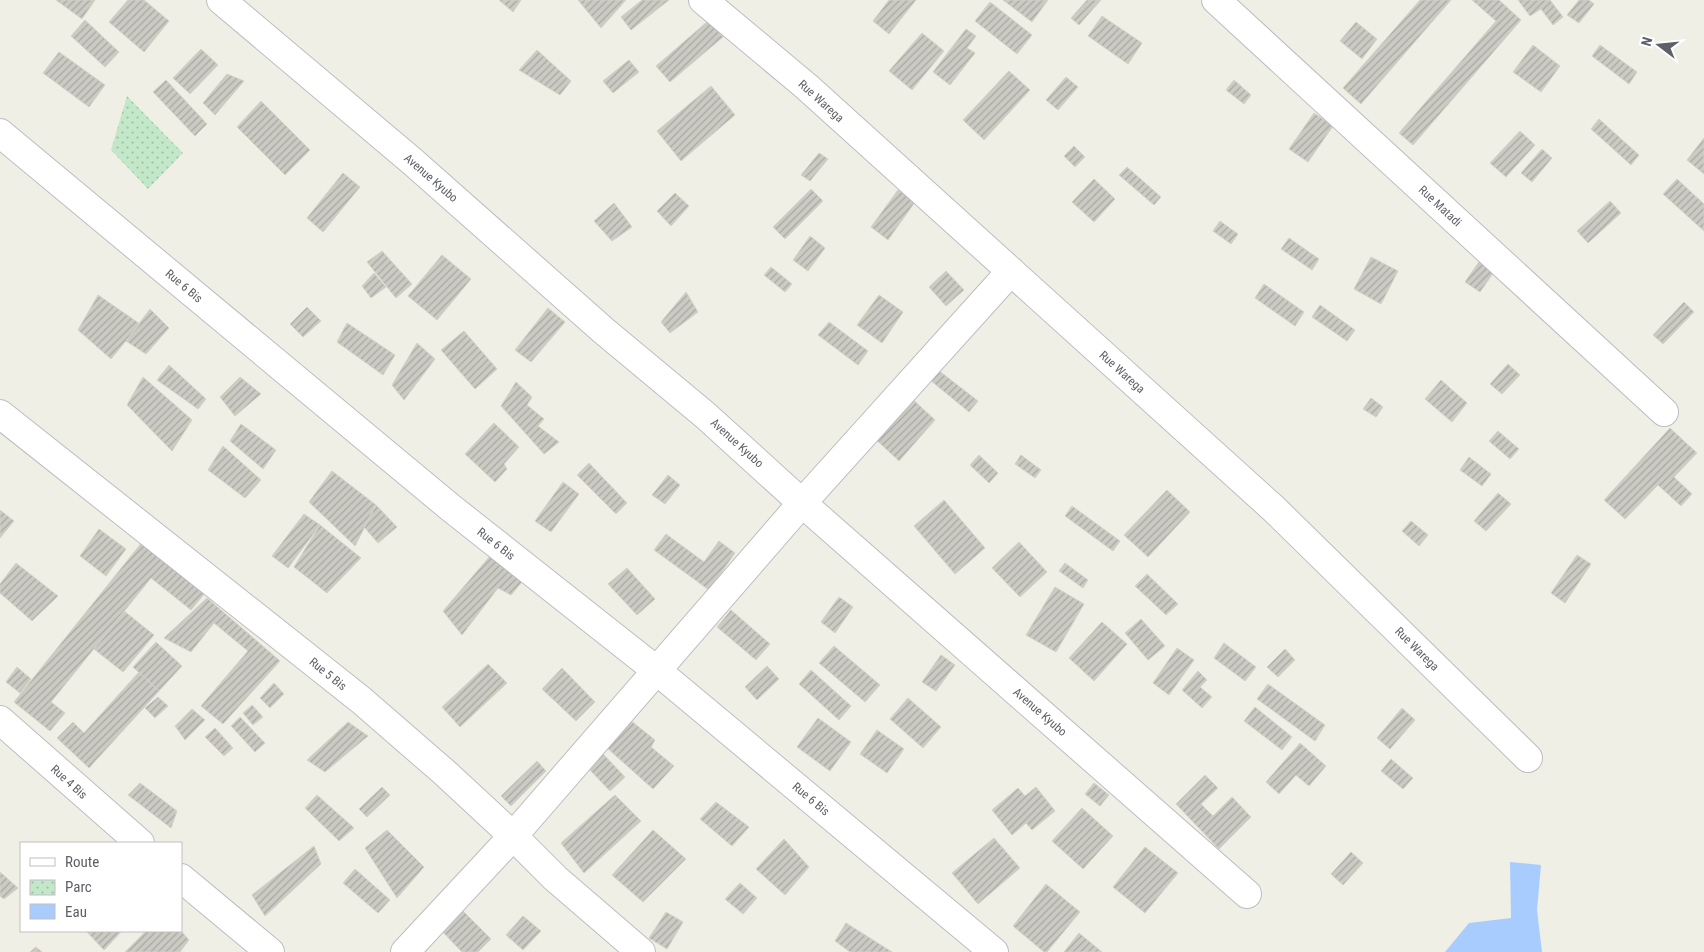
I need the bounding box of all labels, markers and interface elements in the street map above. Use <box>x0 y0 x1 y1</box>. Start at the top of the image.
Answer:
north arrow <box>1634 20 1684 70</box>
text: N <box>1638 35 1655 48</box>
street label: Rue Warega <box>795 77 847 125</box>
street label: Avenue Kyubo <box>401 151 461 205</box>
street label: Rue Matadi <box>1416 183 1464 229</box>
street label: Rue 6 Bis <box>163 266 205 306</box>
street label: Rue Warega <box>1096 348 1148 396</box>
street label: Avenue Kyubo <box>708 416 766 470</box>
street label: Rue 6 Bis <box>474 525 518 563</box>
street label: Rue Warega <box>1392 624 1442 674</box>
street label: Rue 5 Bis <box>306 655 350 693</box>
street label: Avenue Kyubo <box>1010 685 1070 739</box>
street label: Rue 4 Bis <box>48 762 90 802</box>
street label: Rue 6 Bis <box>790 779 832 819</box>
legend <box>20 842 182 932</box>
text: Route <box>65 853 99 871</box>
text: Parc <box>65 878 92 896</box>
text: Eau <box>65 903 87 921</box>

